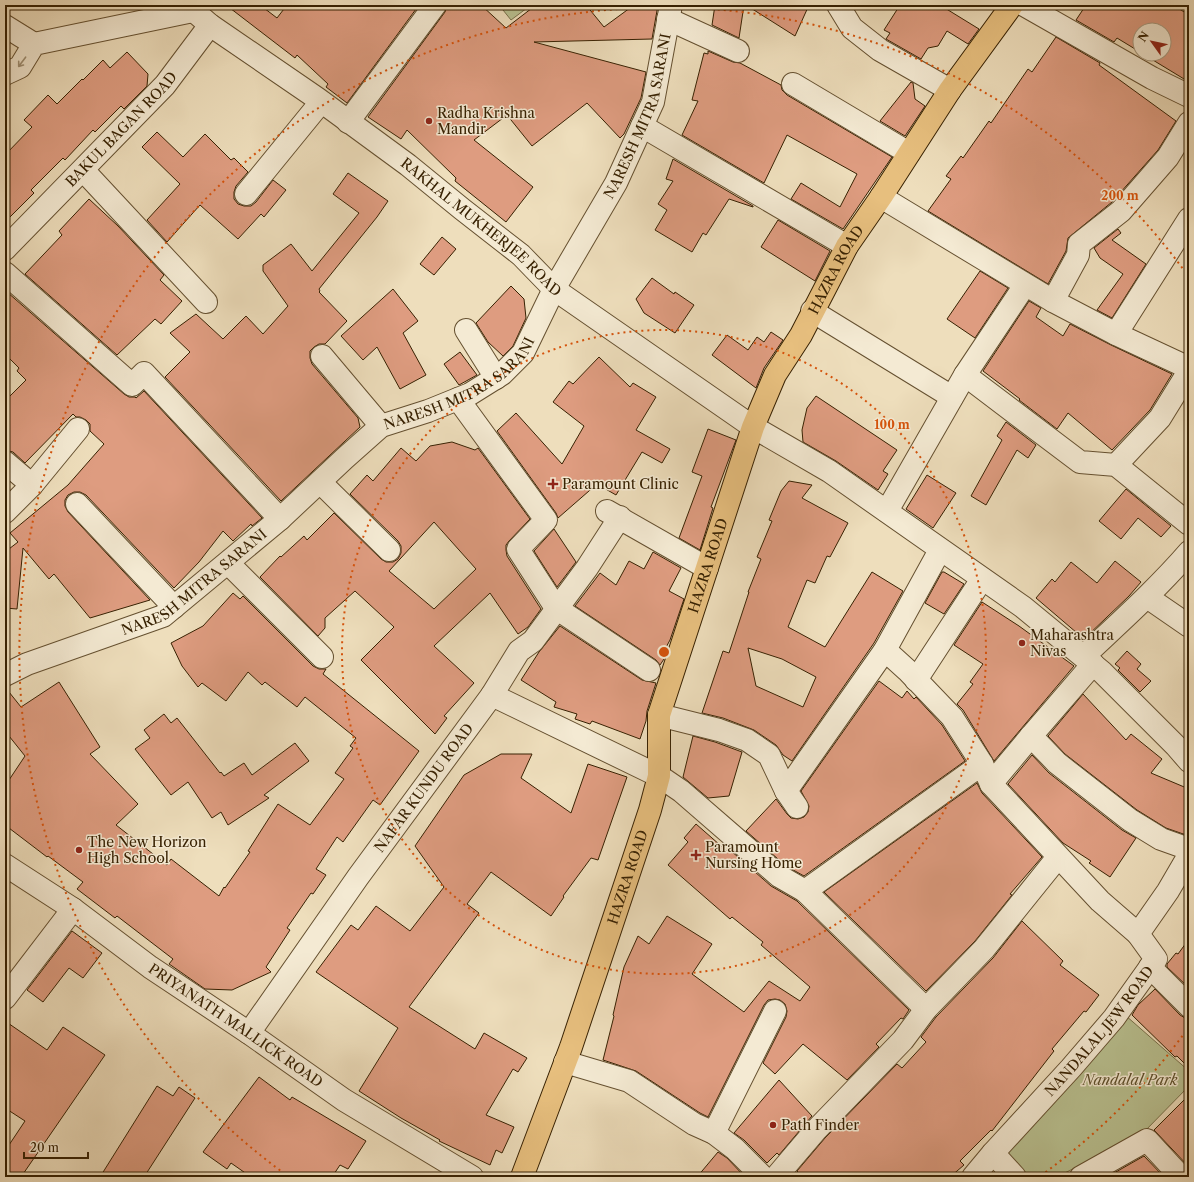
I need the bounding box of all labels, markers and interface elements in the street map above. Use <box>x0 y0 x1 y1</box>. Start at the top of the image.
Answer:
north arrow <box>1132 22 1172 62</box>
text: N <box>1135 28 1152 44</box>
street label: NARESH MITRA SARANI <box>600 32 675 202</box>
one-way arrow <box>18 57 27 67</box>
street label: BAKUL BAGAN ROAD <box>62 68 181 191</box>
place label: Radha Krishna Mandir <box>437 104 536 138</box>
marker: Radha Krishna Mandir <box>424 116 434 126</box>
street label: RAKHAL MUKHERJEE ROAD <box>397 154 565 300</box>
text: 200 m <box>1101 188 1139 203</box>
street label: HAZRA ROAD <box>804 222 868 317</box>
street label: NARESH MITRA SARANI <box>381 334 538 434</box>
text: 100 m <box>874 417 910 432</box>
place label: Paramount Clinic <box>562 475 679 493</box>
marker: Paramount Clinic <box>547 478 559 490</box>
street label: HAZRA ROAD <box>684 516 732 615</box>
street label: NARESH MITRA SARANI <box>119 525 270 639</box>
place label: Maharashtra Nivas <box>1030 626 1114 660</box>
marker: Maharashtra Nivas <box>1017 638 1027 648</box>
centre of rings <box>657 645 671 659</box>
street label: NAFAR KUNDU ROAD <box>370 720 477 856</box>
street label: HAZRA ROAD <box>603 827 652 927</box>
place label: The New Horizon High School <box>87 833 207 867</box>
place label: Paramount Nursing Home <box>705 838 802 872</box>
marker: The New Horizon High School <box>74 845 84 855</box>
marker: Paramount Nursing Home <box>690 849 702 861</box>
street label: PRIYANATH MALLICK ROAD <box>145 960 326 1091</box>
street label: NANDALAL JEW ROAD <box>1041 962 1157 1100</box>
park label: Nandalal Park <box>1082 1071 1178 1089</box>
place label: Path Finder <box>781 1116 859 1134</box>
marker: Path Finder <box>768 1120 778 1130</box>
scale bar <box>24 1134 88 1160</box>
text: 20 m <box>30 1140 59 1155</box>

